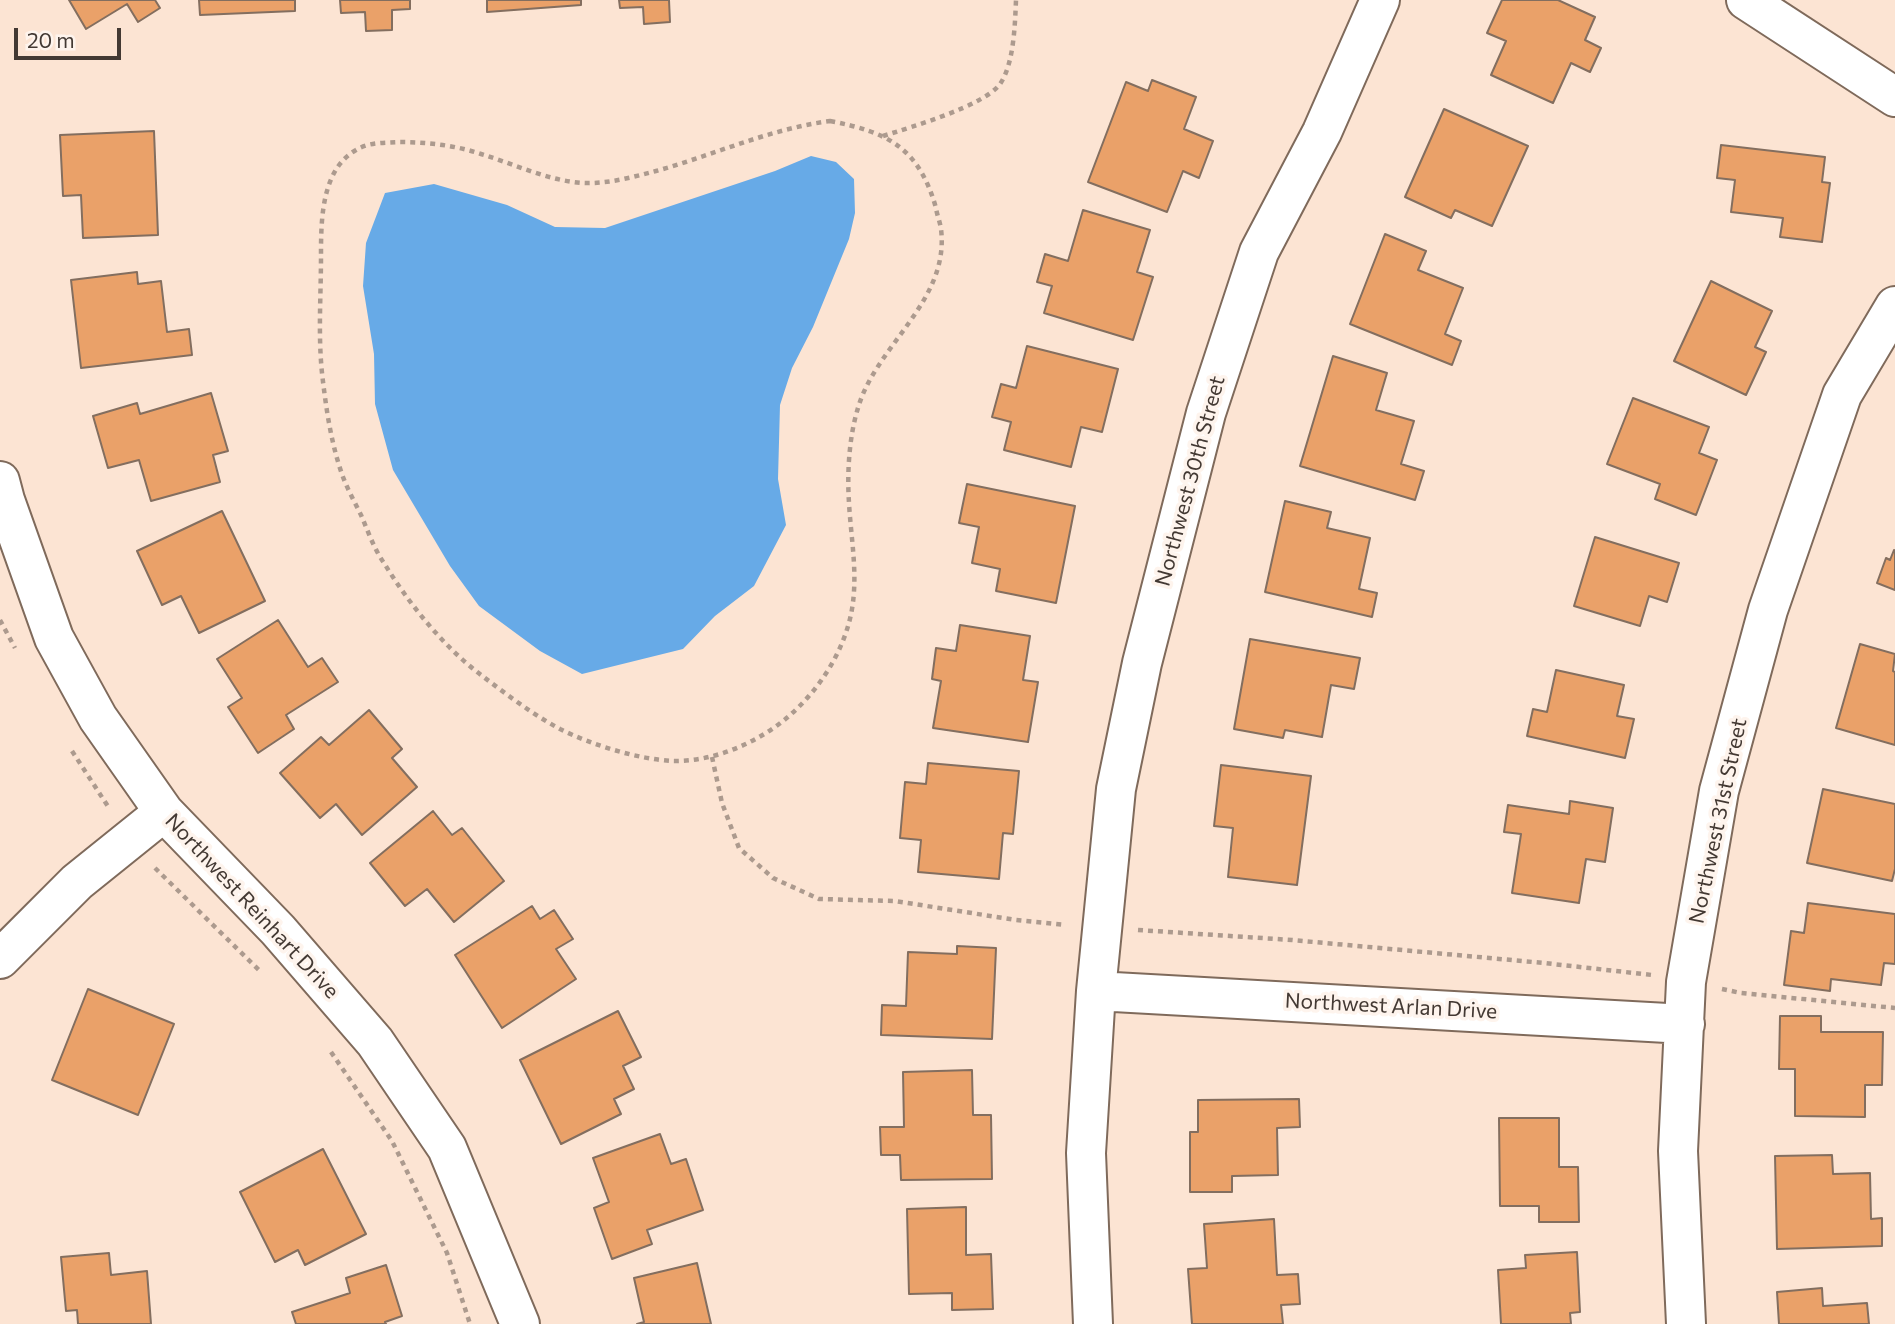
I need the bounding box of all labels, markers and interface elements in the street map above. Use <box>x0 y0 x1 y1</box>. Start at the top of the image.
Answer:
scale bar <box>18 14 124 58</box>
text: 20 m <box>27 27 75 52</box>
street label: Northwest 30th Street <box>1150 373 1230 589</box>
street label: Northwest 31st Street <box>1684 716 1752 926</box>
street label: Northwest Reinhart Drive <box>160 808 344 1004</box>
street label: Northwest Arlan Drive <box>1284 988 1498 1024</box>

